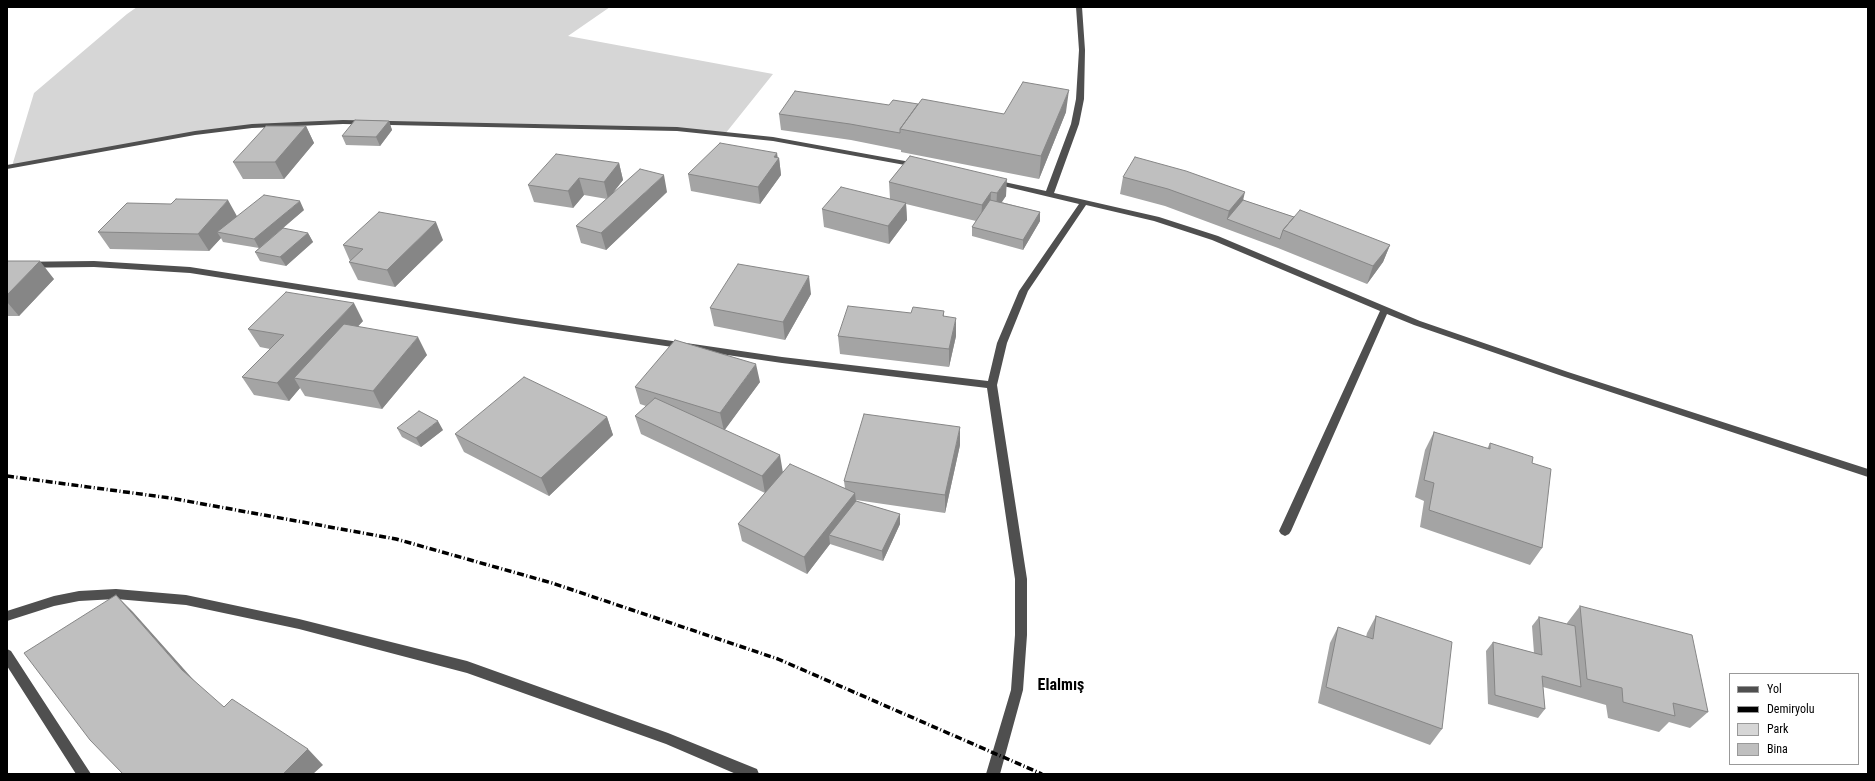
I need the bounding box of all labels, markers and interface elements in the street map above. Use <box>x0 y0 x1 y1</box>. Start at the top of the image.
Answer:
legend <box>1729 673 1859 765</box>
district label: Elalmış <box>1038 676 1084 696</box>
text: Yol <box>1767 682 1782 696</box>
text: Demiryolu <box>1767 702 1815 716</box>
text: Park <box>1767 722 1788 736</box>
text: Bina <box>1767 742 1788 756</box>

